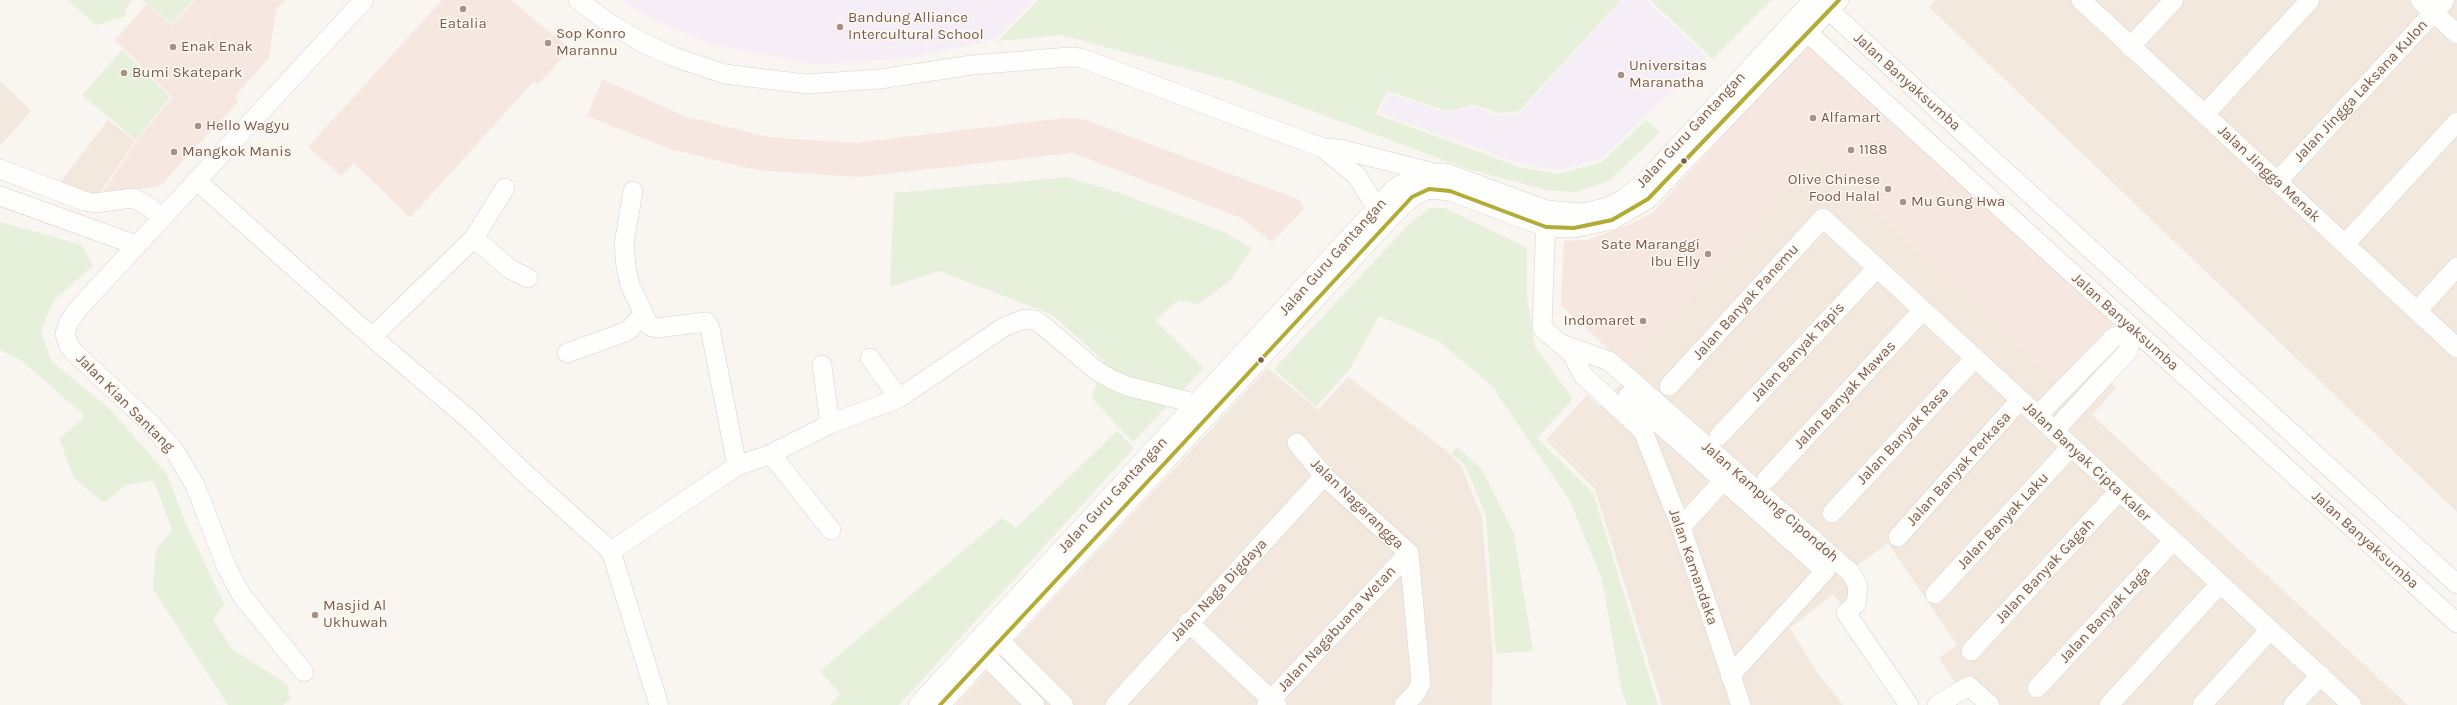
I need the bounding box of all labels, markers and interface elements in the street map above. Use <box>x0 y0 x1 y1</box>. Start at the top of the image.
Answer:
marker: Eatalia <box>458 4 468 14</box>
place label: Bandung Alliance Intercultural School <box>848 9 984 44</box>
place label: Eatalia <box>439 15 487 33</box>
street label: Jalan Jingga Laksana Kulon <box>2290 16 2432 166</box>
marker: Bandung Alliance Intercultural School <box>835 22 845 32</box>
place label: Sop Konro Marannu <box>556 25 626 60</box>
street label: Jalan Banyaksumba <box>1850 29 1964 135</box>
place label: Enak Enak <box>181 38 253 56</box>
marker: Sop Konro Marannu <box>543 38 553 48</box>
marker: Enak Enak <box>168 42 178 52</box>
place label: Universitas Maranatha <box>1629 57 1707 92</box>
place label: Bumi Skatepark <box>132 64 242 82</box>
marker: Bumi Skatepark <box>119 68 129 78</box>
street label: Jalan Guru Gantangan <box>1633 68 1749 192</box>
marker: Universitas Maranatha <box>1616 70 1626 80</box>
place label: Alfamart <box>1821 109 1881 127</box>
marker: Alfamart <box>1808 113 1818 123</box>
place label: Hello Wagyu <box>206 117 290 135</box>
marker: Hello Wagyu <box>193 121 203 131</box>
street label: Jalan Jingga Menak <box>2214 122 2324 226</box>
place label: 1188 <box>1859 141 1887 159</box>
place label: Mangkok Manis <box>182 143 292 161</box>
marker: 1188 <box>1846 145 1856 155</box>
marker: Mangkok Manis <box>169 147 179 157</box>
unlabelled marker <box>1679 156 1689 166</box>
place label: Olive Chinese Food Halal <box>1788 171 1880 206</box>
marker: Olive Chinese Food Halal <box>1883 184 1893 194</box>
place label: Mu Gung Hwa <box>1911 193 2005 211</box>
street label: Jalan Guru Gantangan <box>1275 195 1391 319</box>
marker: Mu Gung Hwa <box>1898 197 1908 207</box>
place label: Sate Maranggi Ibu Elly <box>1601 236 1700 271</box>
street label: Jalan Banyak Panemu <box>1689 240 1803 364</box>
marker: Sate Maranggi Ibu Elly <box>1703 249 1713 259</box>
street label: Jalan Banyaksumba <box>2068 269 2182 375</box>
street label: Jalan Banyak Tapis <box>1747 299 1849 405</box>
place label: Indomaret <box>1564 312 1635 330</box>
marker: Indomaret <box>1638 316 1648 326</box>
street label: Jalan Banyak Mawas <box>1790 337 1900 453</box>
street label: Jalan Kian Santang <box>72 350 178 456</box>
unlabelled marker <box>1256 355 1266 365</box>
street label: Jalan Banyak Rasa <box>1853 383 1953 489</box>
street label: Jalan Banyak Cipta Kaler <box>2019 398 2155 526</box>
street label: Jalan Banyak Perkasa <box>1903 408 2015 530</box>
street label: Jalan Guru Gantangan <box>1055 433 1171 557</box>
street label: Jalan Kampung Cipondoh <box>1698 438 1842 566</box>
street label: Jalan Nagarangga <box>1307 455 1407 553</box>
street label: Jalan Banyak Laku <box>1953 469 2053 573</box>
street label: Jalan Banyaksumba <box>2308 487 2422 593</box>
street label: Jalan Kamandaka <box>1665 506 1721 628</box>
street label: Jalan Banyak Gagah <box>1992 515 2098 627</box>
street label: Jalan Naga Digdaya <box>1167 535 1271 645</box>
street label: Jalan Nagabuana Wetan <box>1274 562 1400 696</box>
street label: Jalan Banyak Laga <box>2056 563 2154 667</box>
place label: Masjid Al Ukhuwah <box>323 597 388 632</box>
marker: Masjid Al Ukhuwah <box>310 610 320 620</box>

